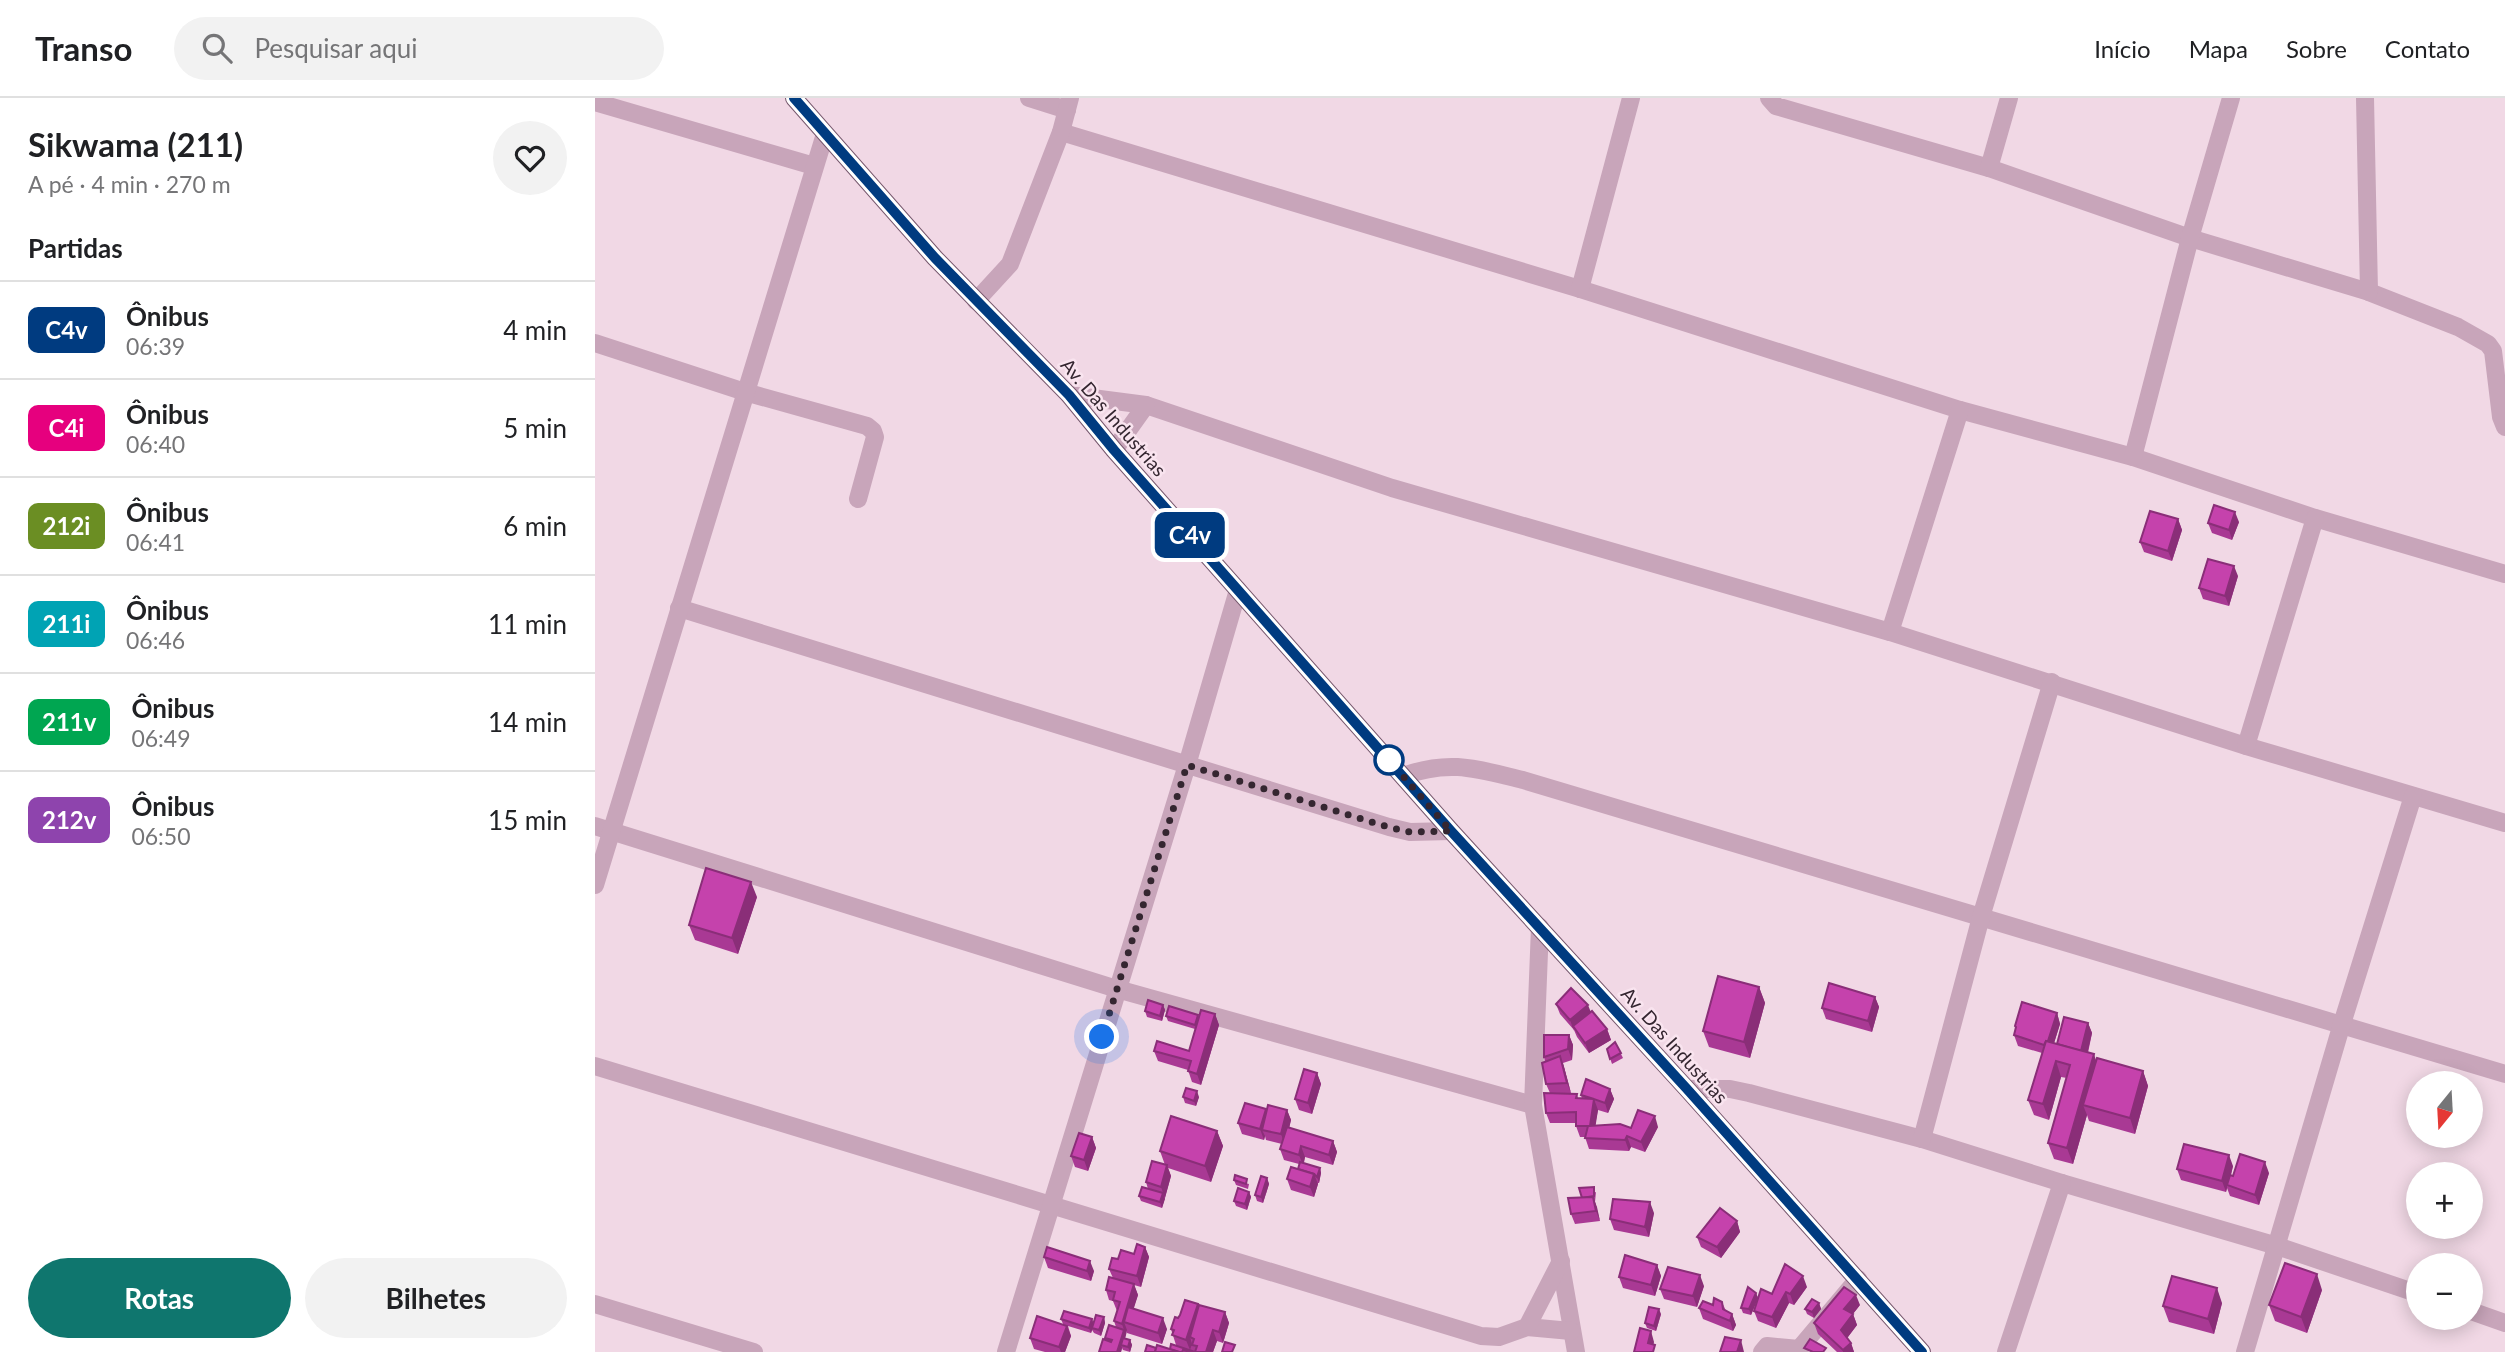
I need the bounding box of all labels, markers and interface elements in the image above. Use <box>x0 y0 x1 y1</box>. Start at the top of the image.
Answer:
search box <box>174 17 664 80</box>
text: Transo <box>35 28 132 68</box>
icon: search <box>198 29 236 67</box>
text: Pesquisar aqui <box>254 32 418 64</box>
text: Início <box>2094 34 2151 63</box>
text: Mapa <box>2189 34 2248 63</box>
text: Sobre <box>2286 34 2347 63</box>
text: Contato <box>2385 34 2470 63</box>
button: heart <box>493 121 567 195</box>
text: Sikwama (211) <box>28 124 243 164</box>
text: A pé · 4 min · 270 m <box>28 170 231 198</box>
text: Partidas <box>28 232 123 264</box>
text: Ônibus <box>126 300 209 332</box>
text: 4 min <box>503 314 567 346</box>
text: C4v <box>45 315 88 344</box>
text: 06:39 <box>126 332 185 360</box>
street label: Av. Das Industrias <box>1057 353 1171 481</box>
text: Ônibus <box>126 398 209 430</box>
text: 5 min <box>503 412 567 444</box>
text: C4i <box>49 413 84 442</box>
text: 06:40 <box>126 430 185 458</box>
text: Ônibus <box>126 496 209 528</box>
text: 6 min <box>503 510 567 542</box>
text: 212i <box>43 511 90 540</box>
line badge: C4v <box>1150 512 1230 558</box>
text: C4v <box>1169 520 1211 549</box>
text: 06:41 <box>126 528 185 556</box>
text: Ônibus <box>126 594 209 626</box>
text: 11 min <box>488 608 567 640</box>
text: 211i <box>43 609 90 638</box>
text: 06:46 <box>126 626 185 654</box>
text: Ônibus <box>131 692 214 724</box>
text: 14 min <box>488 706 567 738</box>
text: 211v <box>42 707 96 736</box>
text: 06:49 <box>131 724 191 752</box>
unlabelled marker <box>1374 745 1404 775</box>
text: Ônibus <box>131 790 214 822</box>
text: 15 min <box>488 804 567 836</box>
text: 212v <box>42 805 96 834</box>
text: 06:50 <box>131 822 191 850</box>
street label: Av. Das Industrias <box>1617 982 1733 1108</box>
your location <box>1084 1019 1119 1054</box>
north arrow <box>2406 1071 2483 1148</box>
map controls <box>2406 1071 2483 1330</box>
button: + <box>2406 1162 2483 1239</box>
button: − <box>2406 1253 2483 1330</box>
button: Rotas <box>28 1258 291 1338</box>
button: Bilhetes <box>305 1258 567 1338</box>

